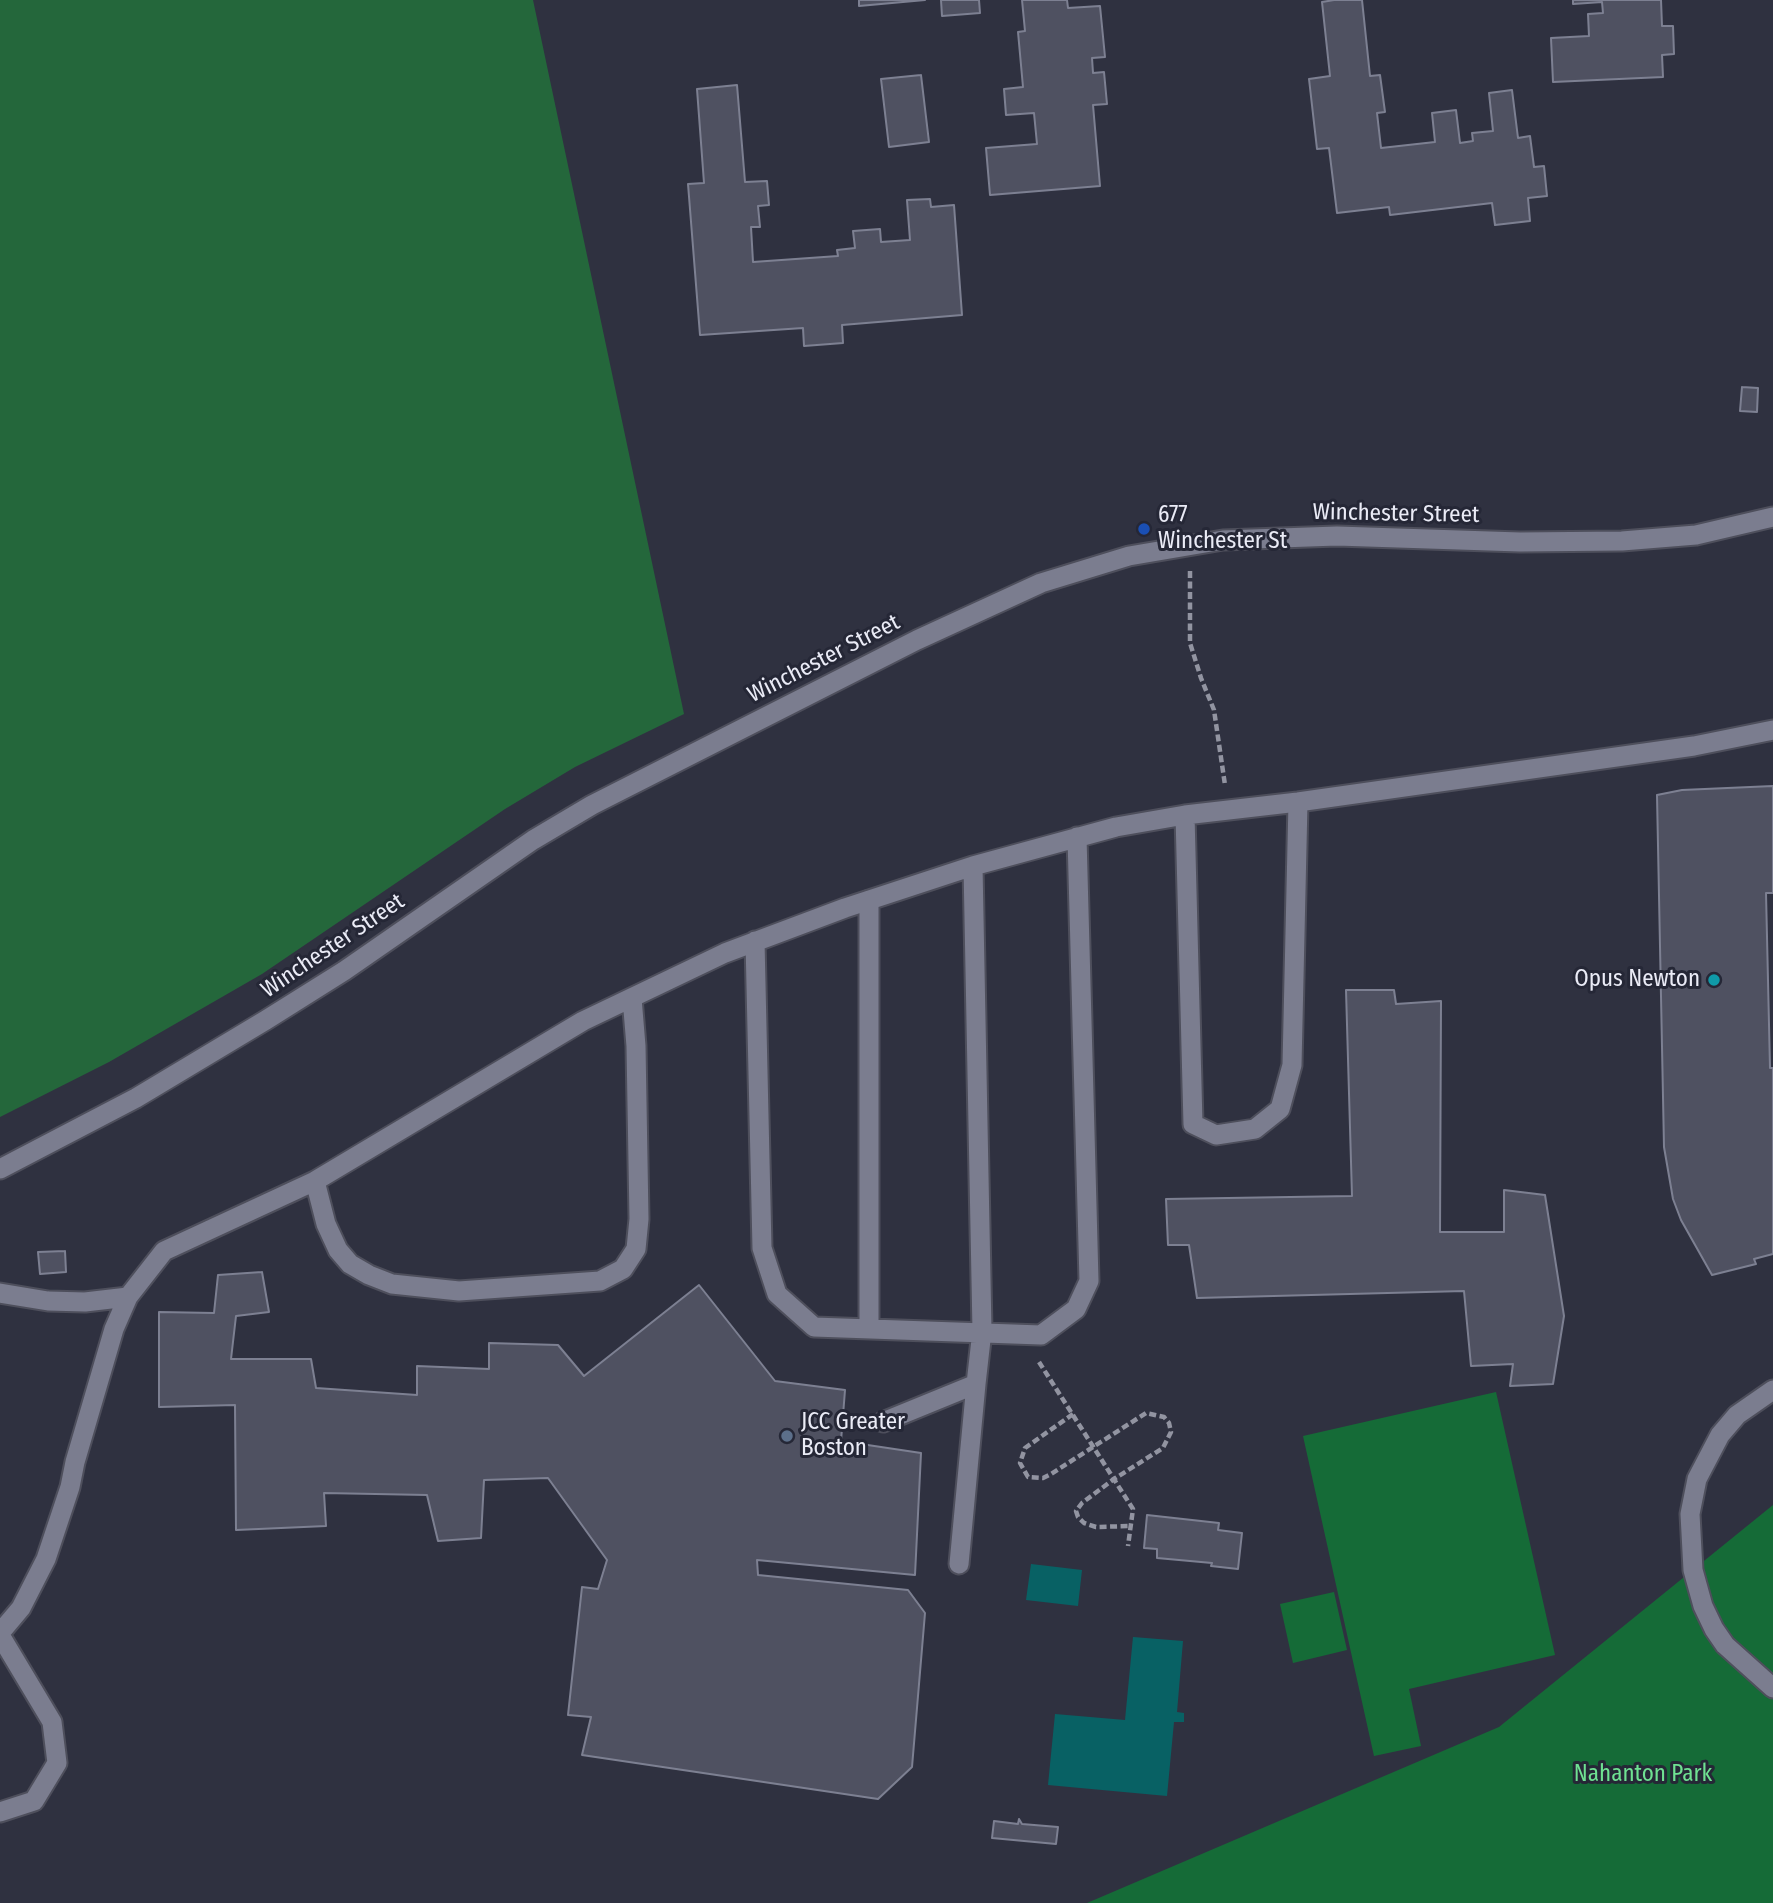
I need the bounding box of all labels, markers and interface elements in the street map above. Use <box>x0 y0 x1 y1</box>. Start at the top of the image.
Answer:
street label: Winchester Street <box>1312 499 1480 529</box>
place label: 677 Winchester St <box>1158 502 1287 556</box>
marker: 677 Winchester St <box>1136 521 1152 537</box>
street label: Winchester Street <box>743 609 905 709</box>
street label: Winchester Street <box>256 888 410 1004</box>
place label: Opus Newton <box>1574 966 1700 994</box>
marker: Opus Newton <box>1706 972 1722 988</box>
place label: JCC Greater Boston <box>801 1409 905 1463</box>
marker: JCC Greater Boston <box>779 1428 795 1444</box>
park label: Nahanton Park <box>1574 1761 1712 1789</box>

